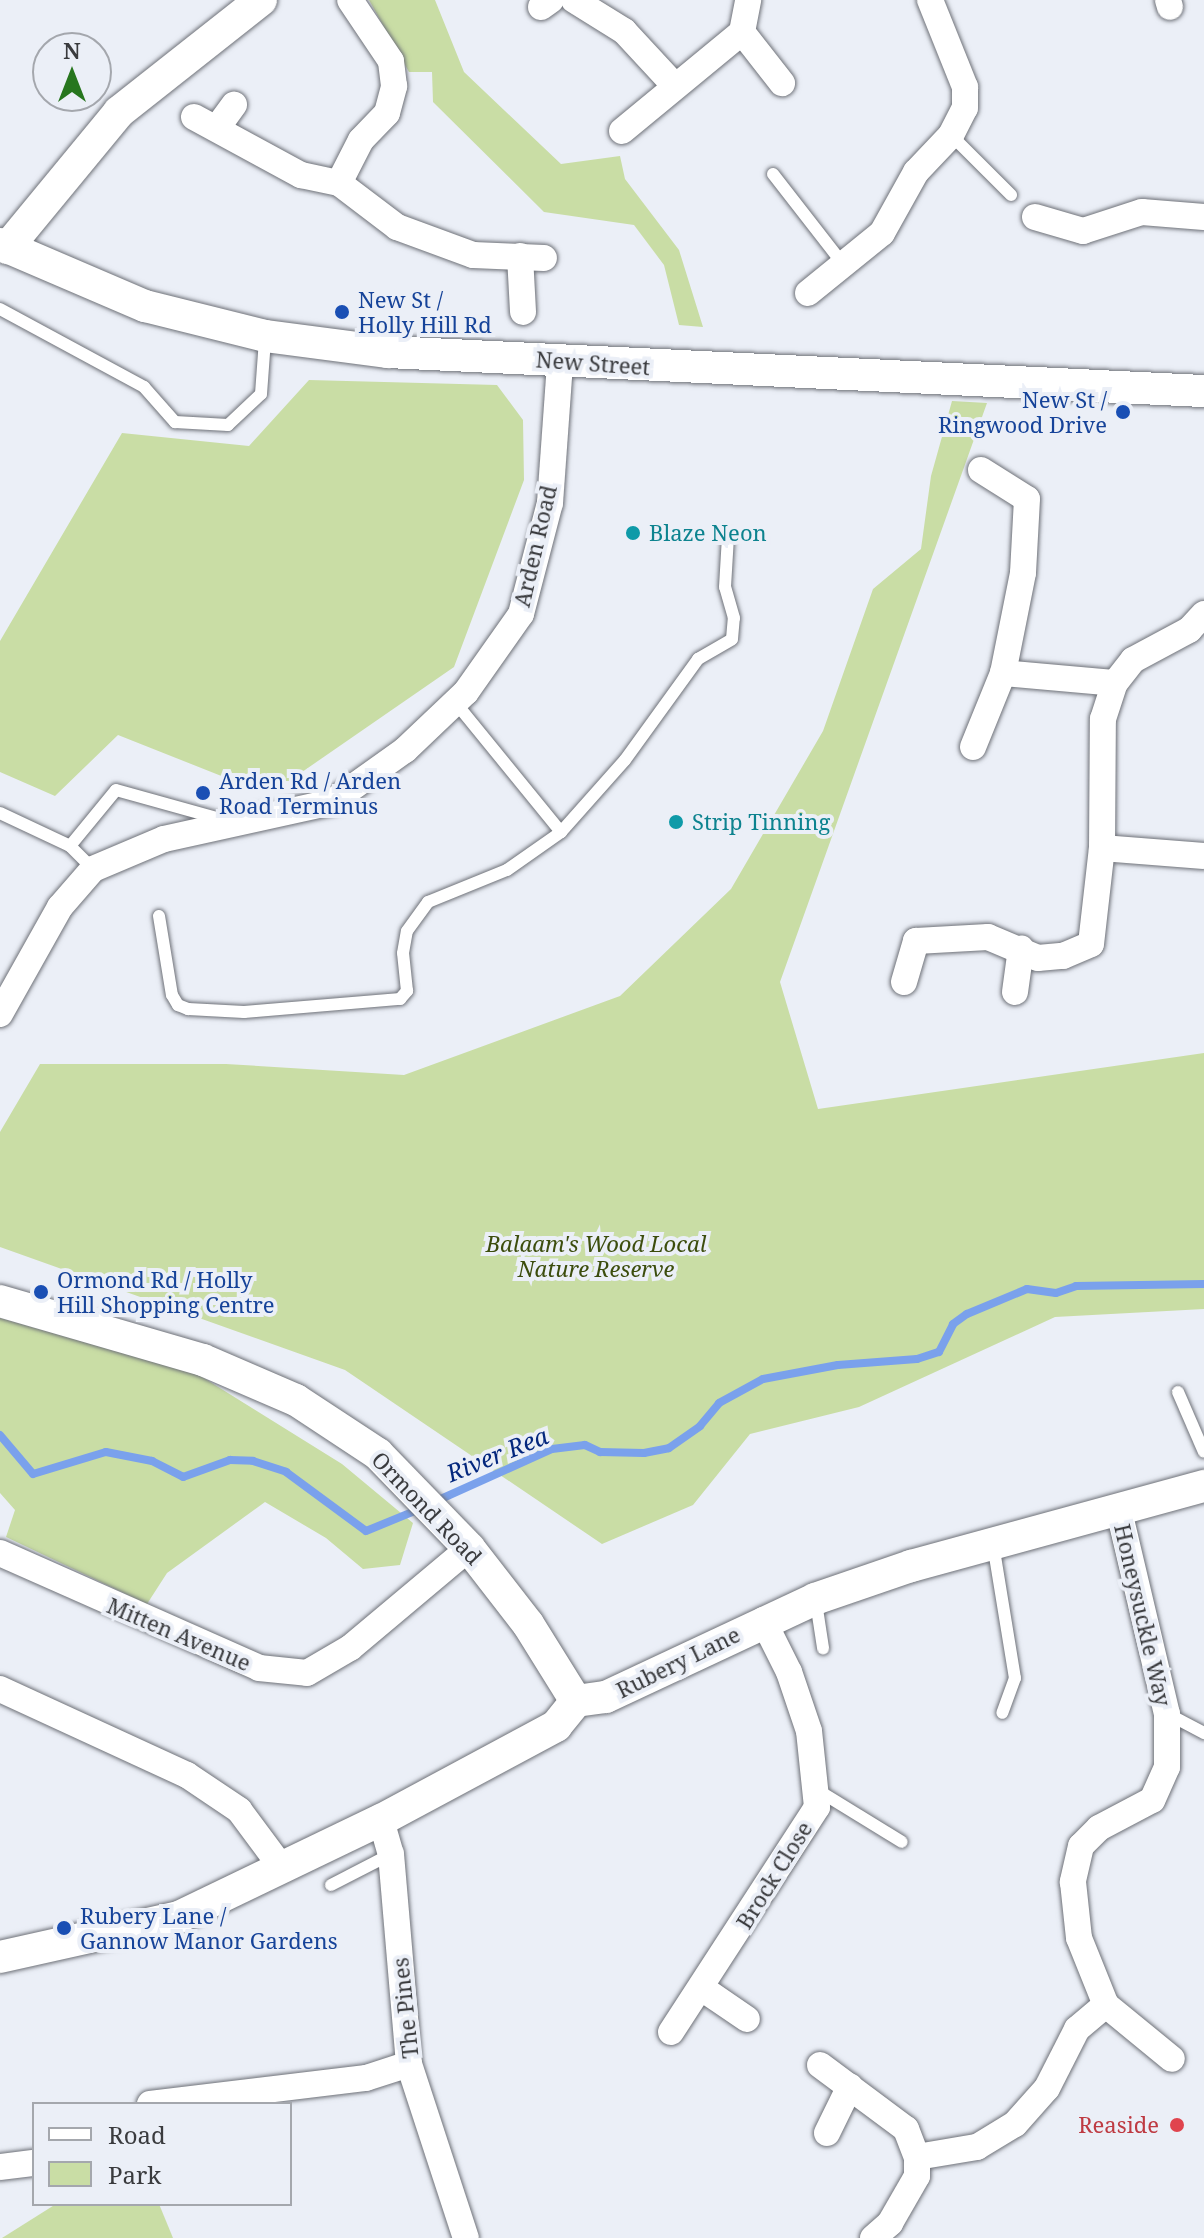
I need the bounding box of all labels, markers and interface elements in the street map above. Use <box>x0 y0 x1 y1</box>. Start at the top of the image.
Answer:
north arrow <box>32 32 112 112</box>
text: N <box>63 35 81 65</box>
place label: New St / Holly Hill Rd <box>358 286 492 338</box>
marker: New St / Holly Hill Rd <box>333 303 351 321</box>
street label: New Street <box>535 346 651 380</box>
place label: New St / Ringwood Drive <box>938 386 1107 438</box>
marker: New St / Ringwood Drive <box>1114 403 1132 421</box>
street label: Arden Road <box>508 483 562 609</box>
place label: Blaze Neon <box>649 520 767 546</box>
marker: Blaze Neon <box>624 524 642 542</box>
place label: Arden Rd / Arden Road Terminus <box>219 767 401 818</box>
marker: Arden Rd / Arden Road Terminus <box>194 784 212 802</box>
place label: Strip Tinning <box>692 809 830 835</box>
marker: Strip Tinning <box>667 813 685 831</box>
park label: Balaam's Wood Local Nature Reserve <box>486 1230 706 1282</box>
place label: Ormond Rd / Holly Hill Shopping Centre <box>57 1266 275 1318</box>
marker: Ormond Rd / Holly Hill Shopping Centre <box>32 1283 50 1301</box>
water label: River Rea <box>442 1421 552 1487</box>
street label: Ormond Road <box>367 1446 487 1570</box>
street label: Honeysuckle Way <box>1109 1521 1177 1709</box>
street label: Mitten Avenue <box>103 1592 255 1676</box>
street label: Rubery Lane <box>612 1621 744 1703</box>
street label: Brock Close <box>731 1816 817 1934</box>
place label: Rubery Lane / Gannow Manor Gardens <box>80 1902 338 1954</box>
marker: Rubery Lane / Gannow Manor Gardens <box>55 1919 73 1937</box>
street label: The Pines <box>387 1956 423 2060</box>
legend <box>32 2102 292 2206</box>
place label: Reaside <box>1078 2112 1159 2138</box>
marker: Reaside <box>1166 2114 1188 2136</box>
text: Road <box>108 2118 166 2151</box>
text: Park <box>108 2158 161 2191</box>

